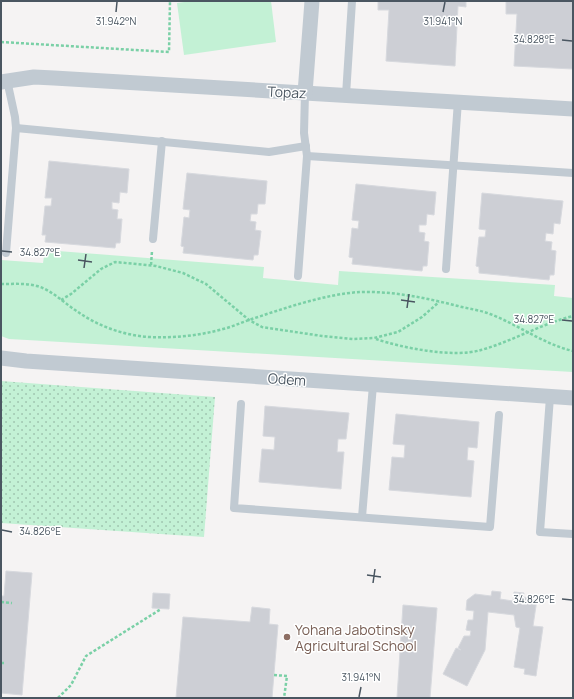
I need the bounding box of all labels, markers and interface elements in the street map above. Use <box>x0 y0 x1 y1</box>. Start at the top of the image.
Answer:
text: 31.942°N <box>96 14 137 28</box>
text: 31.941°N <box>424 14 463 28</box>
text: 34.828°E <box>513 32 555 46</box>
street label: Topaz <box>267 81 307 103</box>
text: 34.827°E <box>20 245 61 259</box>
text: 34.827°E <box>514 312 555 326</box>
street label: Odem <box>267 368 307 390</box>
text: 34.826°E <box>19 524 61 538</box>
text: 34.826°E <box>513 592 555 606</box>
place label: Yohana Jabotinsky Agricultural School <box>295 620 417 655</box>
marker: Yohana Jabotinsky Agricultural School <box>282 632 292 642</box>
text: 31.941°N <box>342 670 381 684</box>

